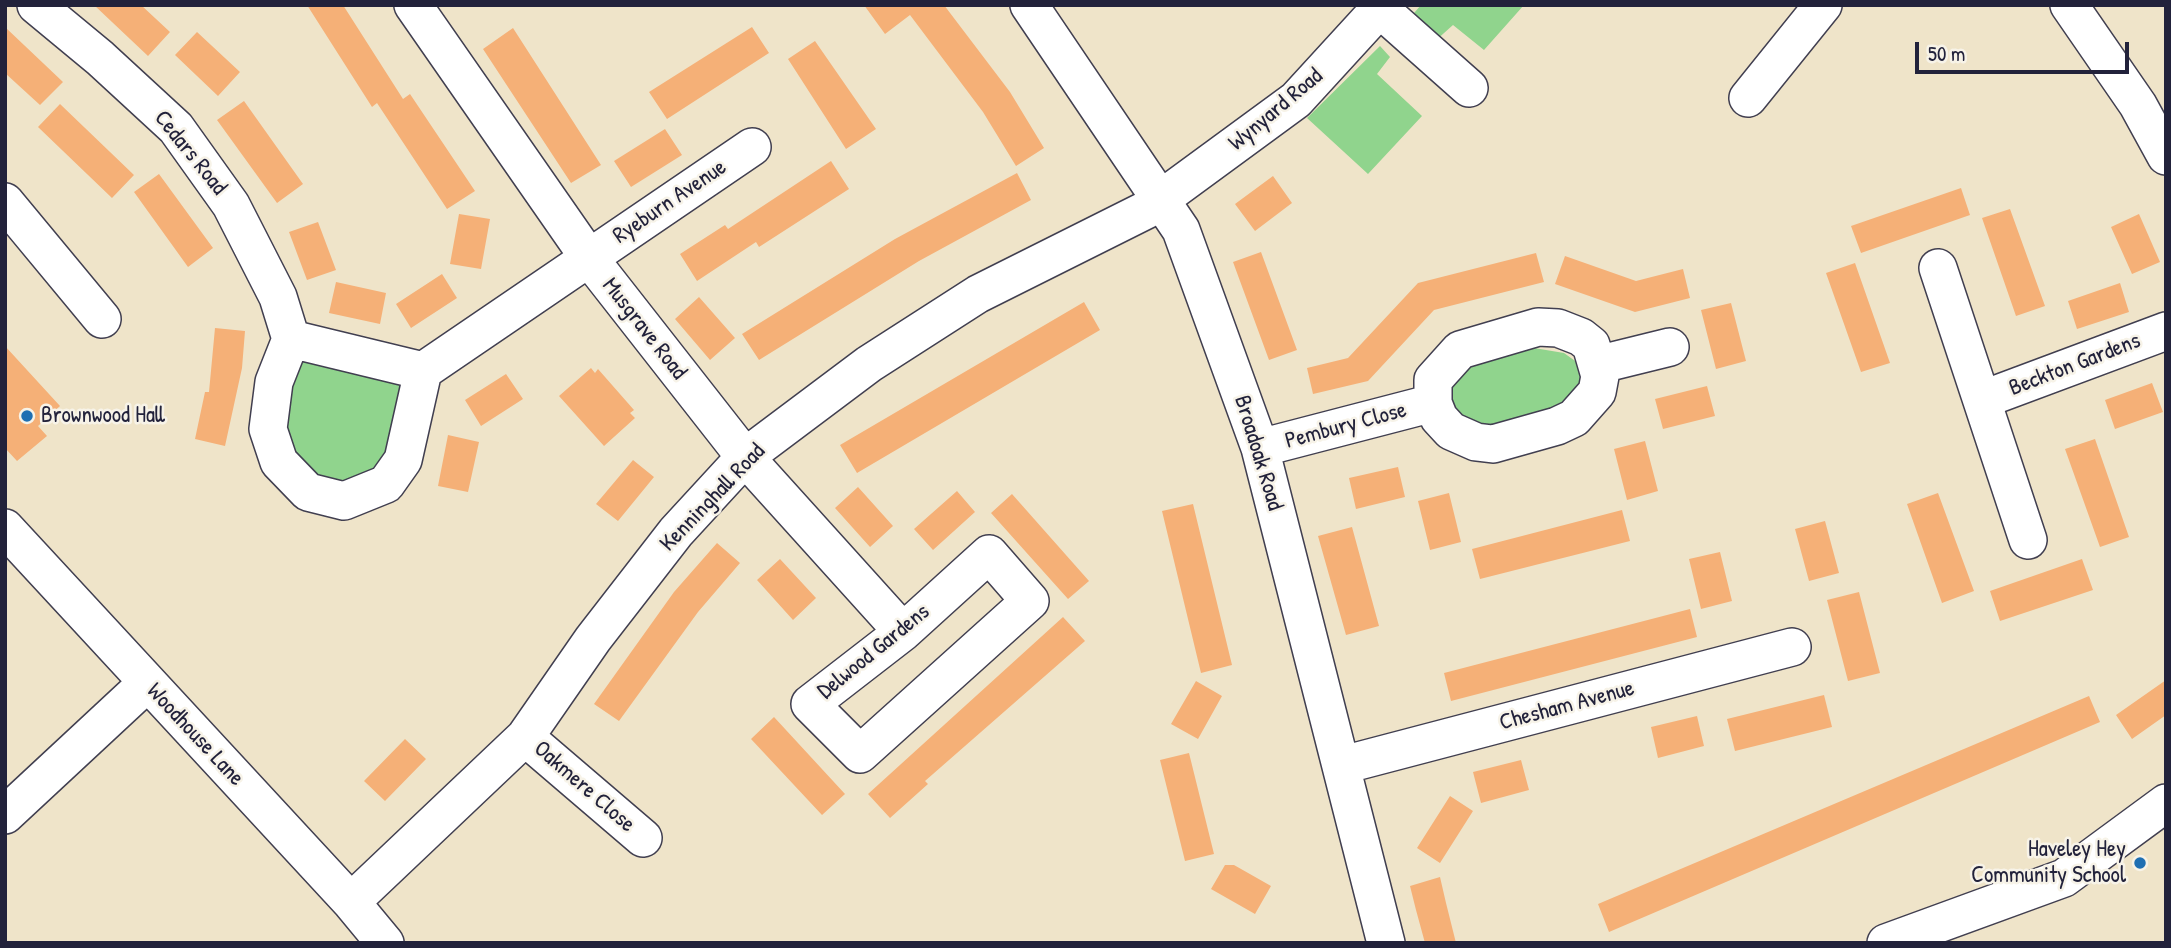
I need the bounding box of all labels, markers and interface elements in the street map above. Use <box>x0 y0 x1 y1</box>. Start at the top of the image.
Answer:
scale bar <box>1919 28 2132 72</box>
text: 50 m <box>1928 39 1965 68</box>
street label: Wynyard Road <box>1224 63 1328 157</box>
street label: Cedars Road <box>148 105 232 201</box>
street label: Ryeburn Avenue <box>608 154 732 250</box>
street label: Musgrave Road <box>596 273 692 385</box>
street label: Beckton Gardens <box>2005 327 2145 403</box>
street label: Broadoak Road <box>1227 392 1289 514</box>
street label: Pembury Close <box>1282 397 1410 455</box>
place label: Brownwood Hall <box>41 402 165 430</box>
marker: Brownwood Hall <box>19 408 35 424</box>
street label: Kenninghall Road <box>655 438 771 558</box>
street label: Delwood Gardens <box>812 599 936 705</box>
street label: Chesham Avenue <box>1497 675 1637 737</box>
street label: Woodhouse Lane <box>141 678 249 792</box>
street label: Oakmere Close <box>528 735 640 839</box>
place label: Haveley Hey Community School <box>1971 836 2126 890</box>
marker: Haveley Hey Community School <box>2132 855 2148 871</box>

